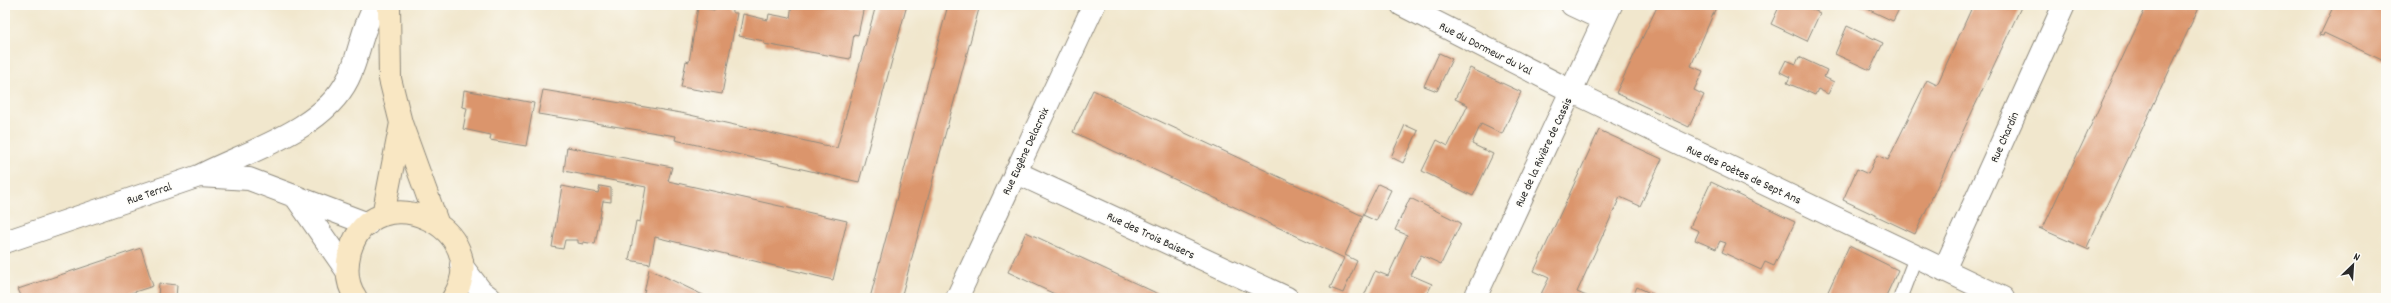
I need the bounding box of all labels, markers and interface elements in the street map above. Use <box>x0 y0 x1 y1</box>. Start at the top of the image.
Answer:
street label: Rue du Dormeur du Val <box>1436 19 1535 80</box>
street label: Rue de la Rivière de Cassis <box>1511 95 1577 210</box>
street label: Rue Eugène Delacroix <box>999 105 1054 198</box>
street label: Rue Chardin <box>1987 109 2024 166</box>
street label: Rue des Poètes de Sept Ans <box>1683 141 1804 210</box>
street label: Rue Terral <box>125 179 174 210</box>
street label: Rue des Trois Baisers <box>1103 208 1197 264</box>
north arrow <box>2333 245 2373 285</box>
text: N <box>2351 249 2363 266</box>

